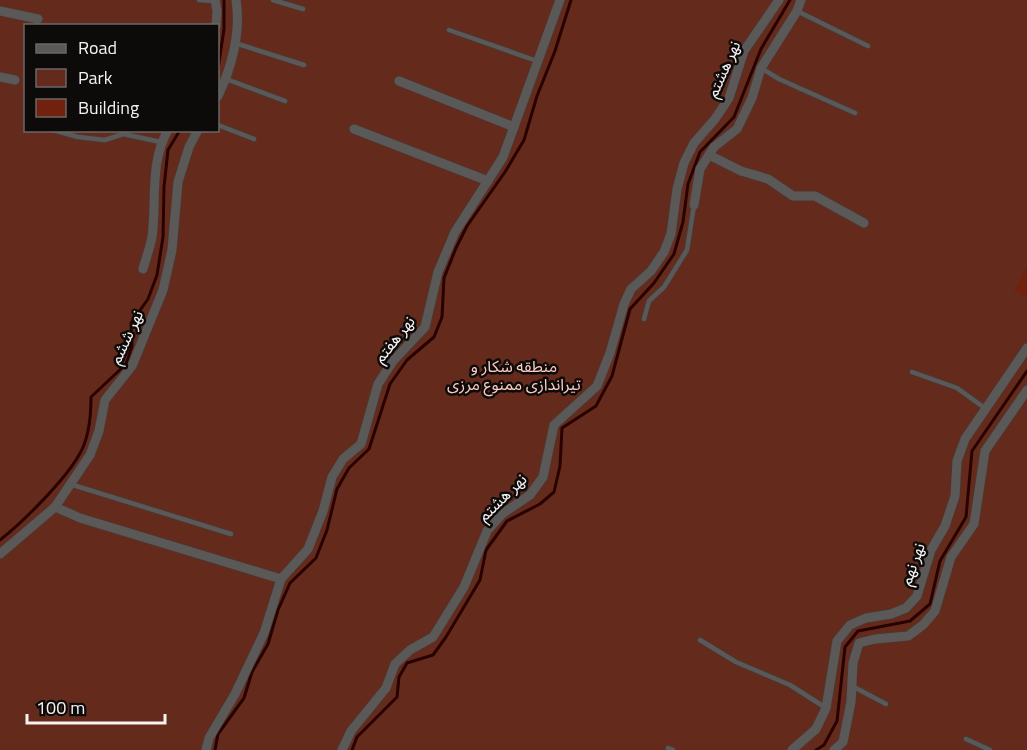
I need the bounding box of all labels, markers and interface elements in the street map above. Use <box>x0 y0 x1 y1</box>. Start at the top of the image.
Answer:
legend <box>24 24 219 132</box>
text: Road <box>78 34 117 61</box>
street label: نهر هشتم <box>700 37 747 102</box>
text: Park <box>78 64 113 91</box>
text: Building <box>78 94 139 121</box>
street label: نهر ششم <box>103 306 150 369</box>
street label: نهر هفتم <box>368 310 421 368</box>
park label: منطقه شکار و تیراندازی ممنوع مرزی <box>447 354 581 397</box>
street label: نهر هشتم <box>472 468 533 527</box>
street label: نهر نهم <box>893 539 932 589</box>
scale bar <box>27 687 165 725</box>
text: 100 m <box>36 694 85 721</box>

